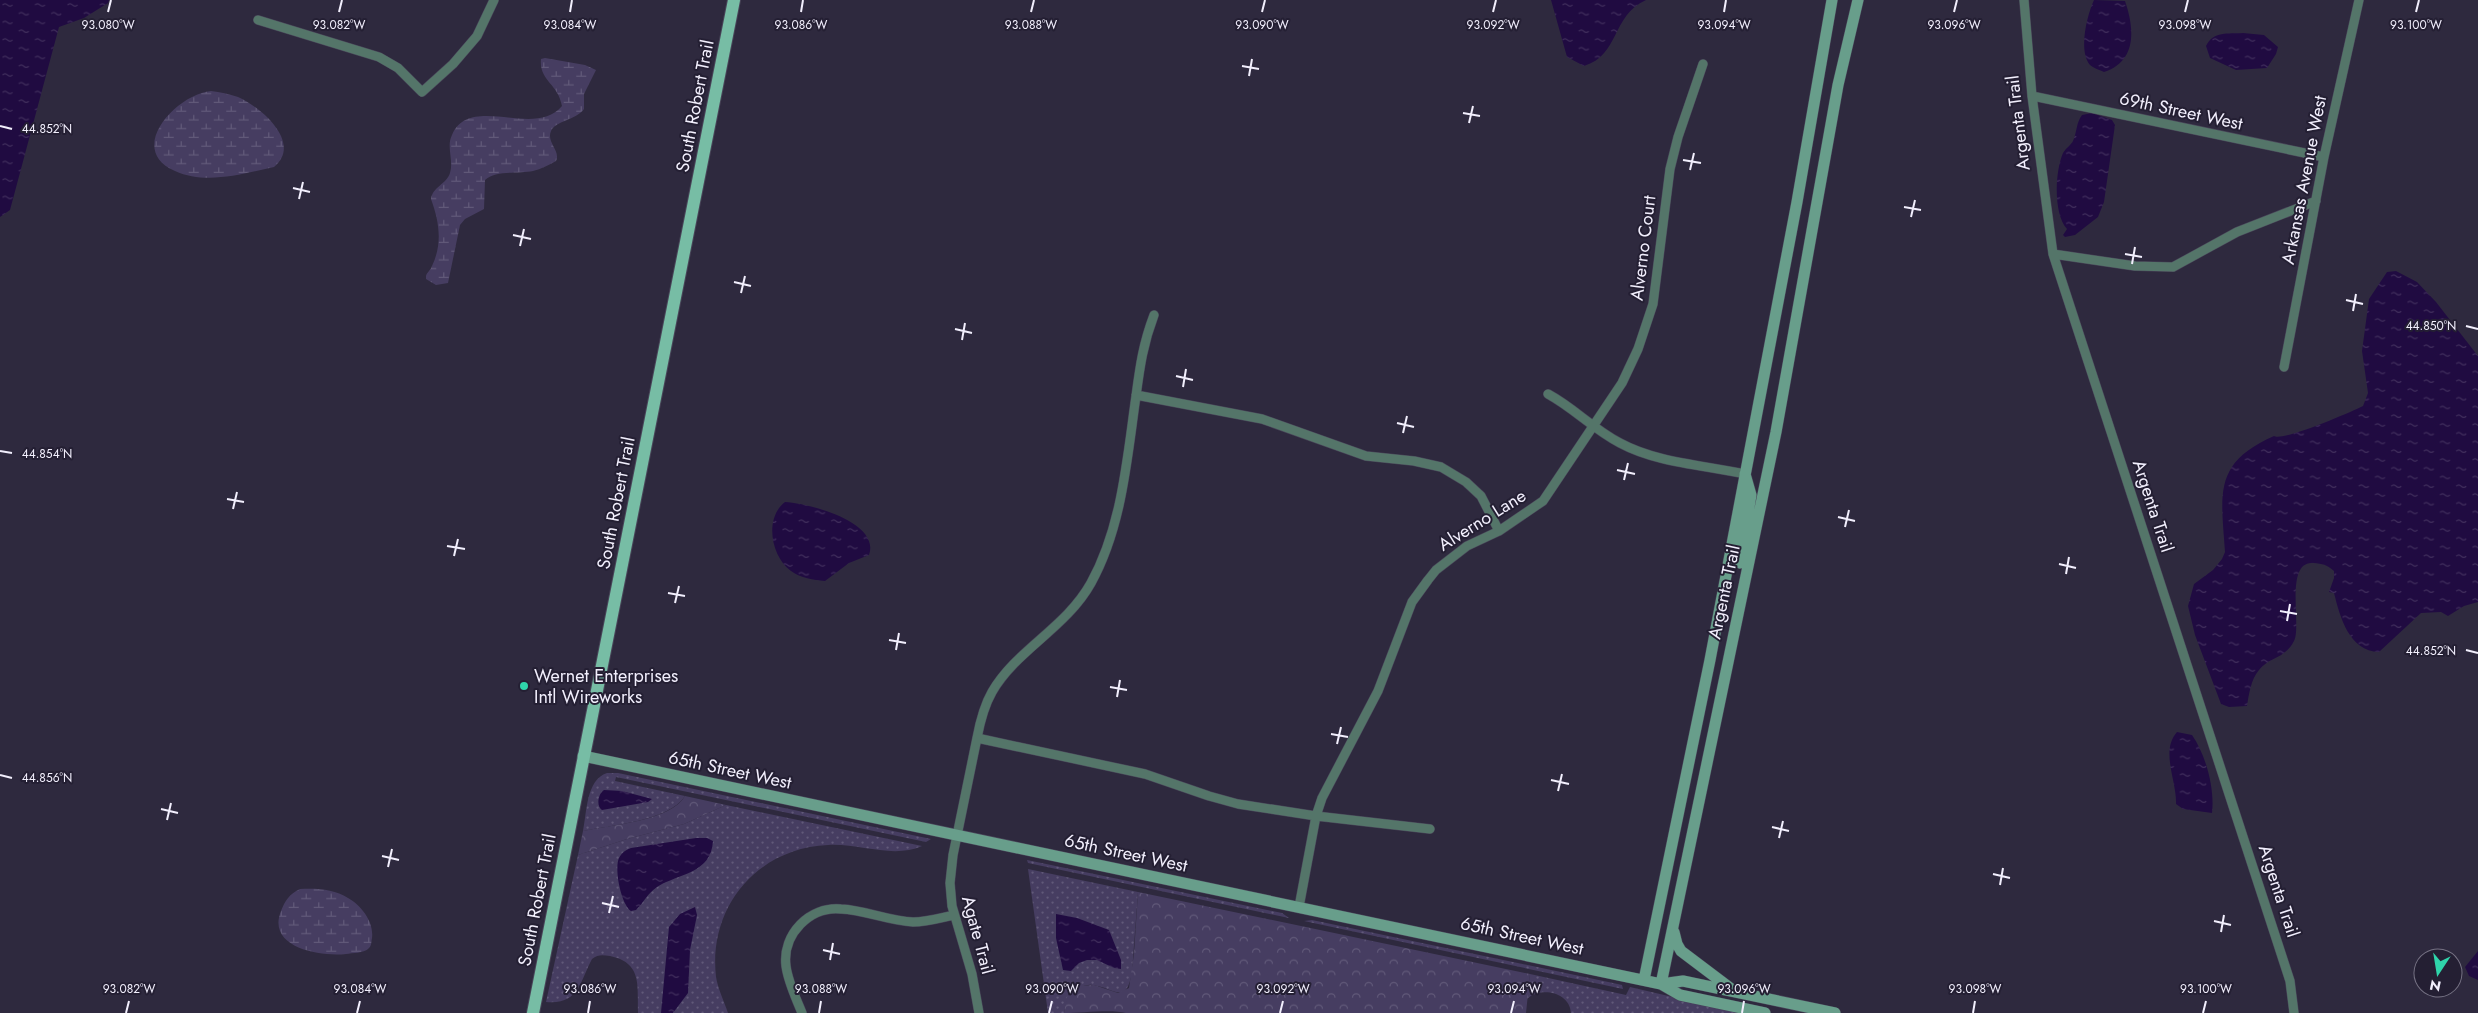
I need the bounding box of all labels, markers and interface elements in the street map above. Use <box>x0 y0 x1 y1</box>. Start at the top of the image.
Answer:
text: 93.080°W <box>81 16 135 34</box>
text: 93.082°W <box>313 16 365 34</box>
text: 93.084°W <box>544 16 597 34</box>
text: 93.086°W <box>775 16 828 34</box>
text: 93.088°W <box>1005 16 1057 34</box>
text: 93.090°W <box>1235 16 1289 34</box>
text: 93.092°W <box>1466 16 1520 34</box>
text: 93.094°W <box>1697 16 1751 34</box>
text: 93.096°W <box>1927 16 1981 34</box>
text: 93.098°W <box>2159 16 2212 34</box>
text: 93.100°W <box>2390 16 2442 34</box>
street label: South Robert Trail <box>669 38 721 174</box>
street label: Argenta Trail <box>1999 74 2037 172</box>
street label: 69th Street West <box>2117 85 2246 137</box>
street label: Arkansas Avenue West <box>2275 93 2333 267</box>
text: 44.852°N <box>22 120 72 138</box>
street label: Alverno Court <box>1624 193 1662 302</box>
text: 44.850°N <box>2406 317 2456 335</box>
street label: South Robert Trail <box>590 435 642 571</box>
text: 44.854°N <box>22 445 72 463</box>
street label: Argenta Trail <box>2126 456 2180 556</box>
street label: Alverno Lane <box>1433 483 1531 557</box>
street label: Argenta Trail <box>1701 542 1747 642</box>
text: 44.852°N <box>2406 642 2456 660</box>
place label: Wernet Enterprises Intl Wireworks <box>534 663 678 710</box>
marker: Wernet Enterprises Intl Wireworks <box>518 680 530 692</box>
street label: 65th Street West <box>666 744 795 796</box>
text: 44.856°N <box>22 769 72 787</box>
street label: 65th Street West <box>1062 827 1191 879</box>
street label: South Robert Trail <box>511 832 563 968</box>
street label: Argenta Trail <box>2252 841 2306 941</box>
street label: Agate Trail <box>955 893 1001 977</box>
street label: 65th Street West <box>1458 910 1587 962</box>
north arrow <box>2413 948 2463 998</box>
text: N <box>2428 975 2443 997</box>
text: 93.082°W <box>103 980 155 998</box>
text: 93.084°W <box>334 980 387 998</box>
text: 93.086°W <box>564 980 617 998</box>
text: 93.088°W <box>795 980 847 998</box>
text: 93.090°W <box>1025 980 1079 998</box>
text: 93.092°W <box>1256 980 1310 998</box>
text: 93.094°W <box>1487 980 1541 998</box>
text: 93.096°W <box>1717 980 1771 998</box>
text: 93.098°W <box>1949 980 2002 998</box>
text: 93.100°W <box>2180 980 2232 998</box>

